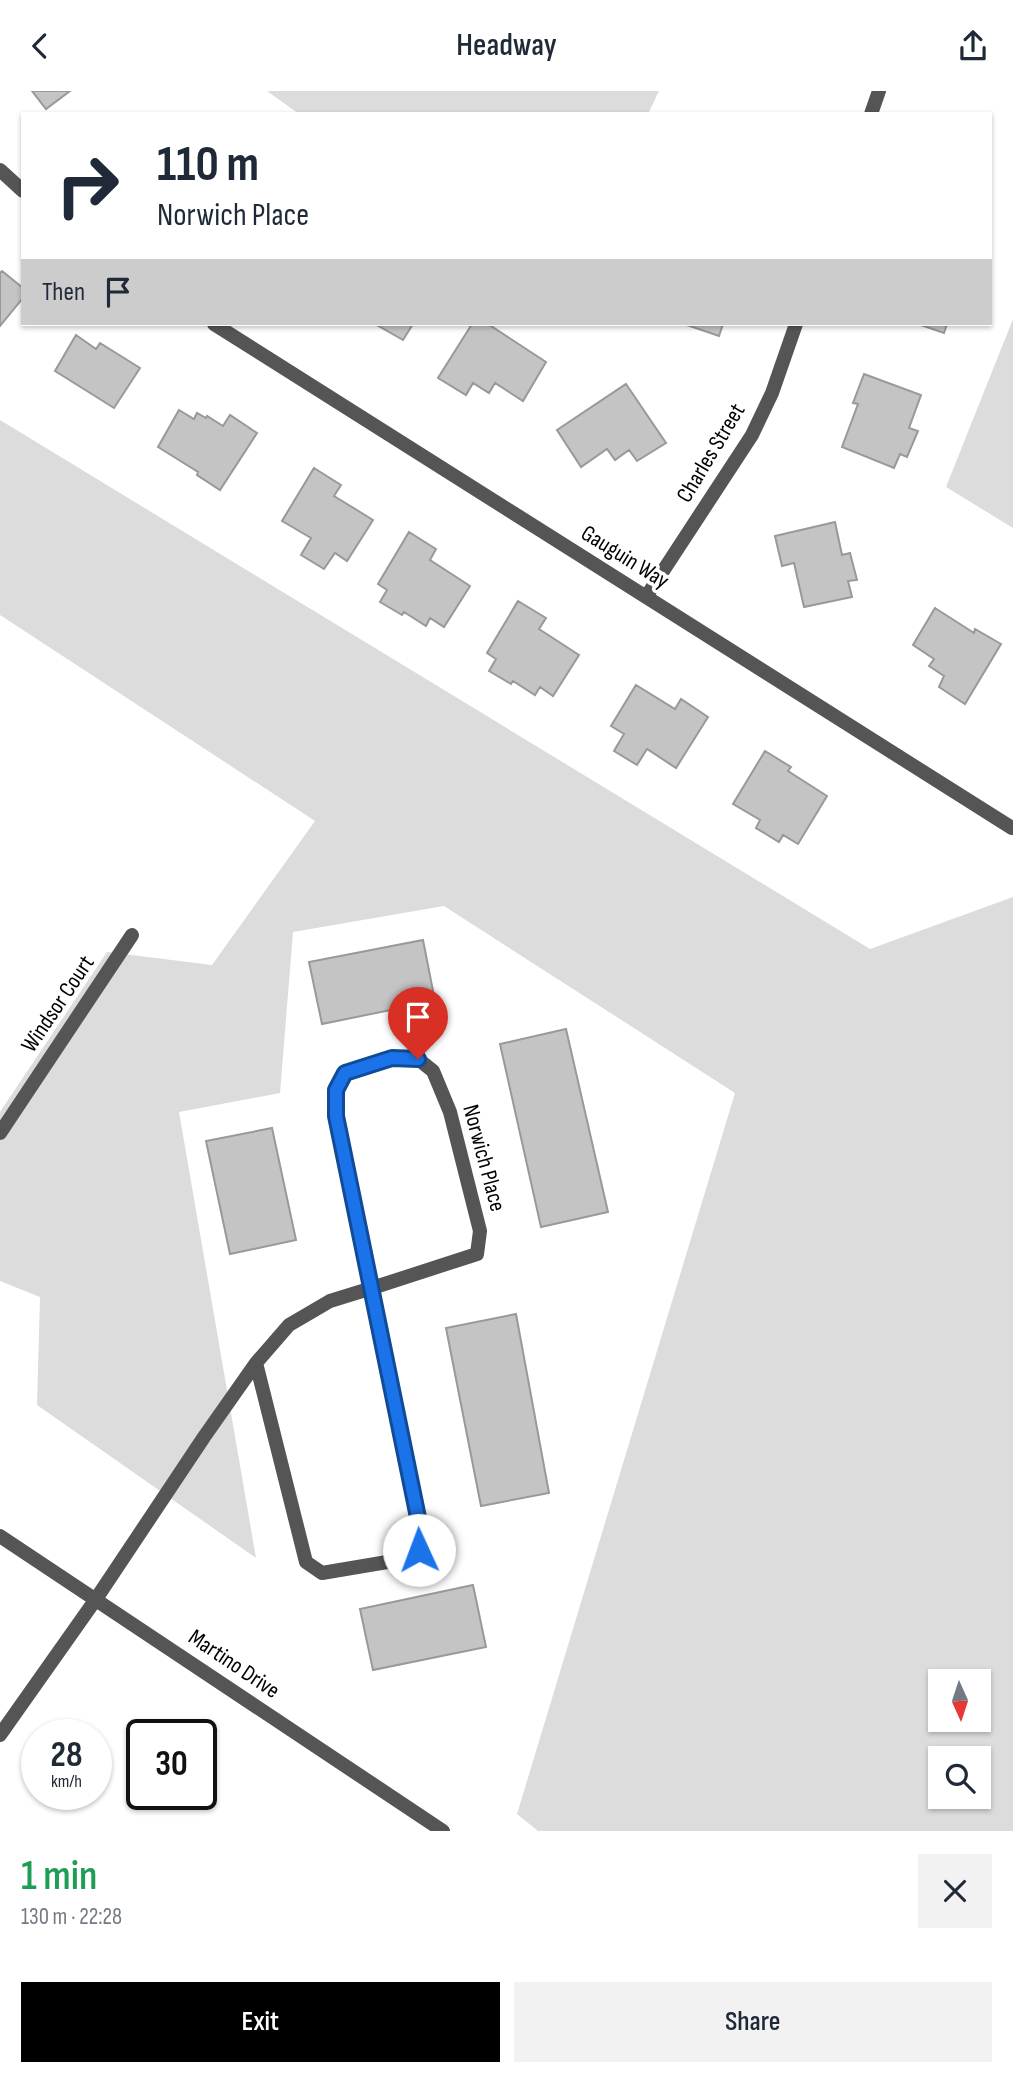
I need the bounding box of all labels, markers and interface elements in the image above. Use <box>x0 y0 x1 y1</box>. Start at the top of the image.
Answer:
text: Headway <box>456 26 557 65</box>
icon: back <box>21 27 59 65</box>
icon: share <box>954 27 992 65</box>
text: 110 m <box>157 136 259 195</box>
icon: right <box>42 140 133 231</box>
text: Norwich Place <box>157 196 309 235</box>
icon: arrive <box>99 273 137 311</box>
text: Then <box>42 277 85 308</box>
street label: Charles Street <box>671 398 751 508</box>
street label: Gauguin Way <box>576 519 674 595</box>
street label: Windsor Court <box>15 950 101 1058</box>
pin <box>388 987 448 1059</box>
icon: arrive <box>399 998 437 1036</box>
street label: Norwich Place <box>456 1102 512 1214</box>
position arrow <box>382 1513 456 1587</box>
street label: Martino Drive <box>183 1623 285 1705</box>
north arrow <box>928 1669 990 1733</box>
map controls <box>928 1669 991 1809</box>
speed limit sign: 30 <box>126 1719 217 1810</box>
text: 28 <box>51 1734 82 1777</box>
button: search <box>928 1746 991 1809</box>
text: km/h <box>51 1771 82 1792</box>
text: 1 min <box>21 1851 97 1902</box>
button: close <box>918 1854 992 1928</box>
text: 130 m · 22:28 <box>21 1903 122 1931</box>
button: Exit <box>21 1982 500 2062</box>
button: Share <box>514 1982 992 2062</box>

